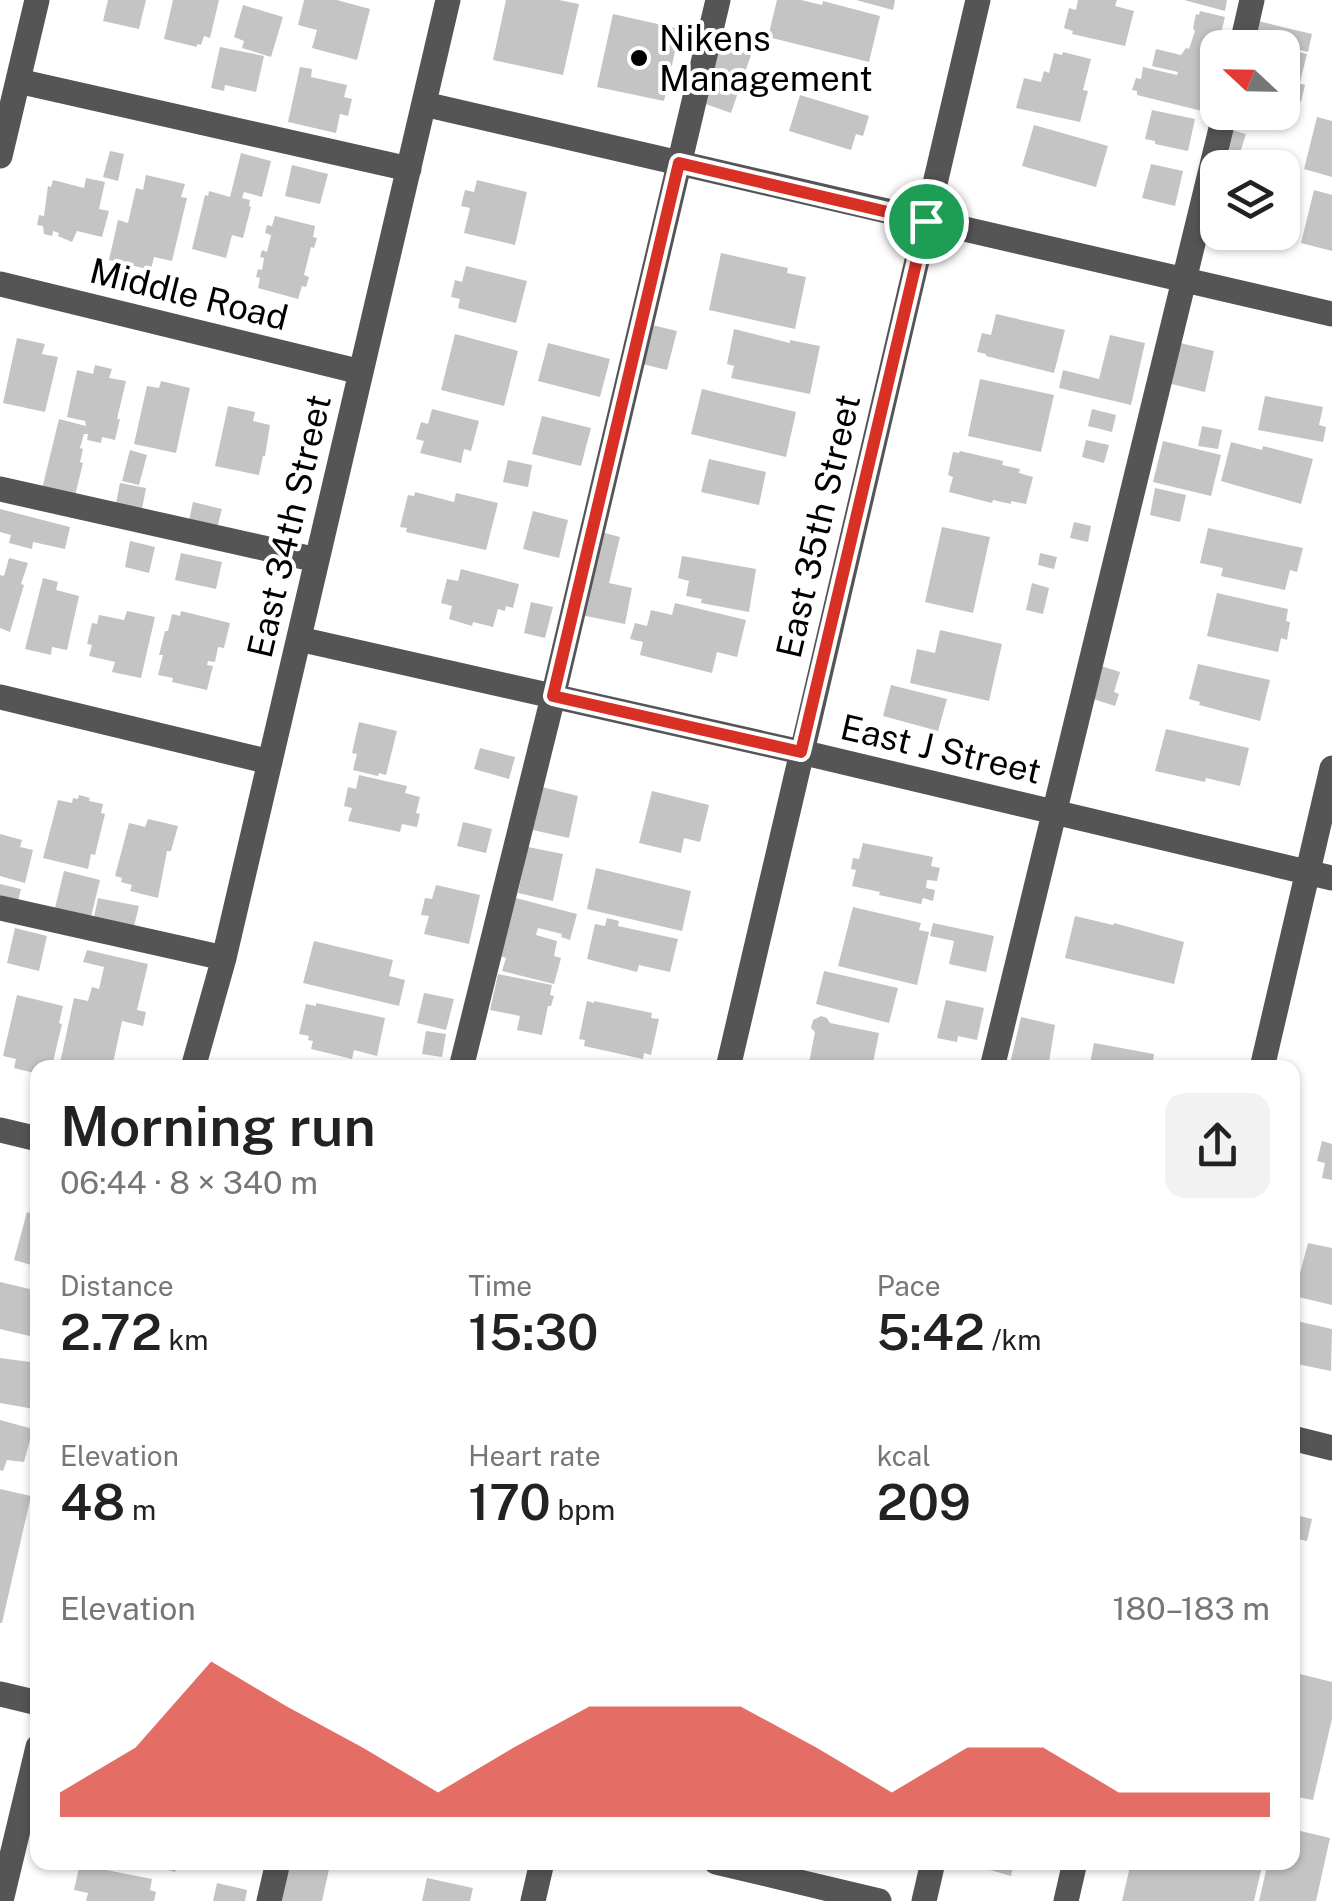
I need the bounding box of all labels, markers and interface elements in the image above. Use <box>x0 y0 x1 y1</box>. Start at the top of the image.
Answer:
place label: Nikens Management <box>659 18 873 99</box>
north arrow <box>1200 30 1300 130</box>
map controls <box>1200 30 1300 250</box>
marker: Nikens Management <box>628 47 650 69</box>
button: layers <box>1200 150 1300 250</box>
pin <box>884 179 969 264</box>
icon: arrive <box>899 194 954 249</box>
street label: Middle Road <box>86 250 292 338</box>
street label: East 35th Street <box>768 390 868 662</box>
street label: East 34th Street <box>239 391 339 661</box>
street label: East J Street <box>837 706 1045 792</box>
button: share <box>1165 1093 1270 1198</box>
text: Morning run <box>60 1094 376 1158</box>
text: 06:44 · 8 × 340 m <box>60 1164 318 1201</box>
text: Distance <box>60 1269 174 1302</box>
text: Time <box>468 1269 532 1302</box>
text: Pace <box>877 1269 941 1302</box>
text: 2.72 <box>60 1302 162 1361</box>
text: 15:30 <box>468 1302 598 1361</box>
text: 5:42 <box>877 1302 985 1361</box>
text: km <box>162 1323 209 1356</box>
text: /km <box>985 1323 1041 1356</box>
text: Elevation <box>60 1439 179 1472</box>
text: Heart rate <box>468 1439 601 1472</box>
text: kcal <box>877 1439 931 1472</box>
text: 48 <box>60 1472 125 1531</box>
text: 170 <box>468 1472 551 1531</box>
text: 209 <box>877 1472 971 1531</box>
text: m <box>125 1493 156 1526</box>
text: bpm <box>551 1493 615 1526</box>
text: Elevation <box>60 1590 196 1627</box>
text: 180–183 m <box>1112 1590 1270 1627</box>

